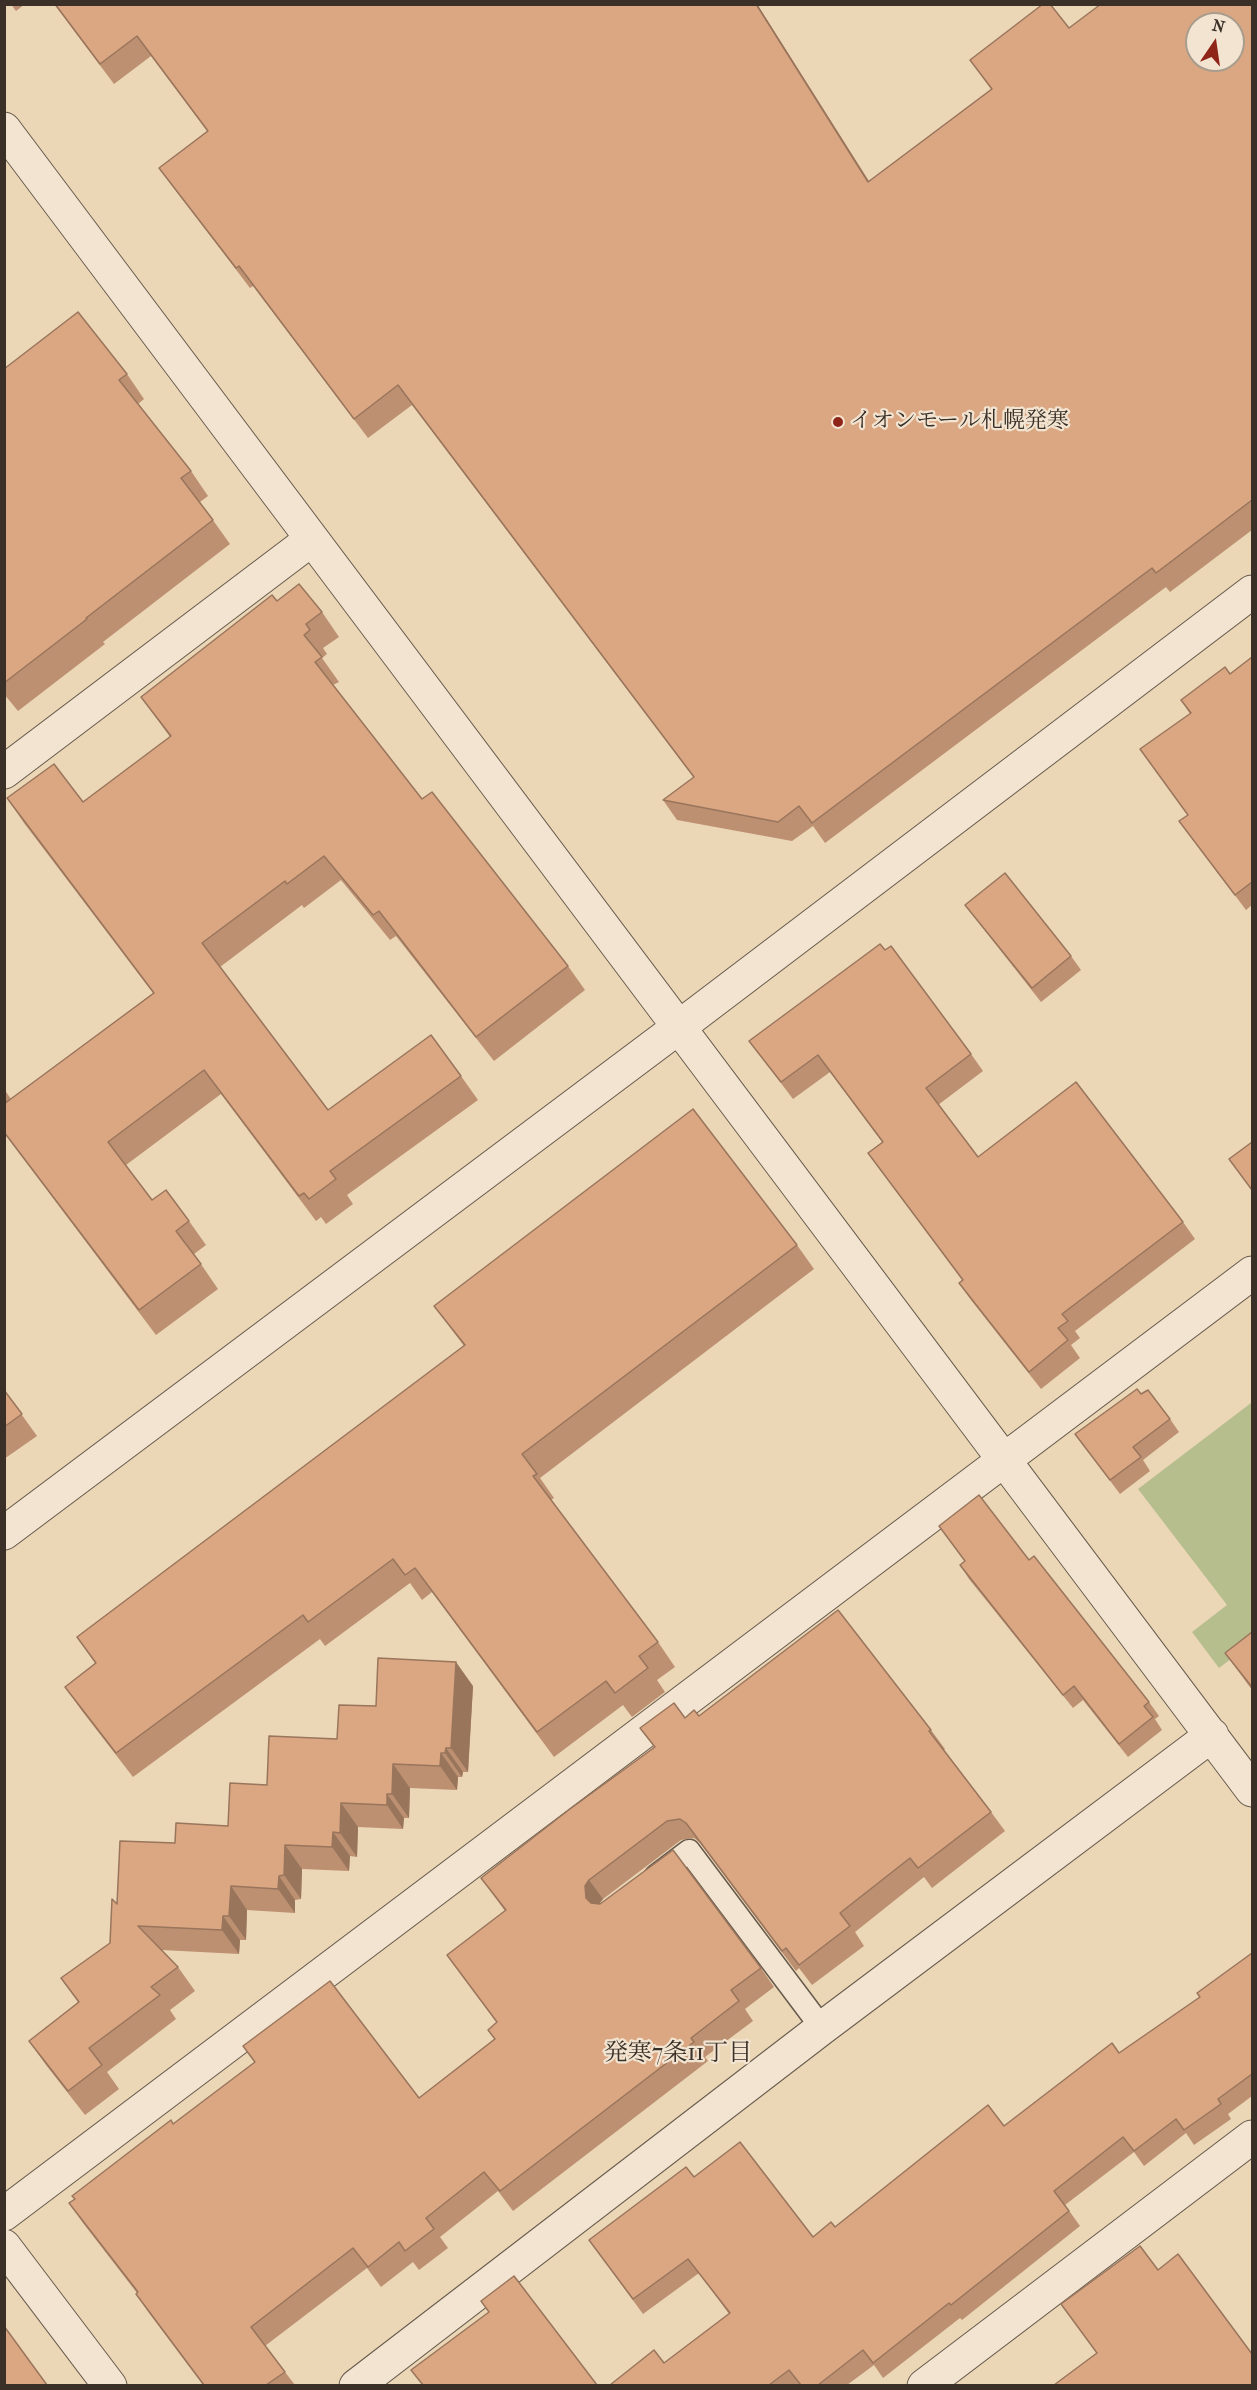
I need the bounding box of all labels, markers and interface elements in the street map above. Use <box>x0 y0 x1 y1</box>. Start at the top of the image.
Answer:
north arrow <box>1185 12 1245 72</box>
text: N <box>1211 15 1227 37</box>
place label: イオンモール札幌発寒 <box>850 409 1069 435</box>
marker: イオンモール札幌発寒 <box>831 415 845 429</box>
district label: 発寒7条11丁目 <box>604 2040 752 2068</box>

